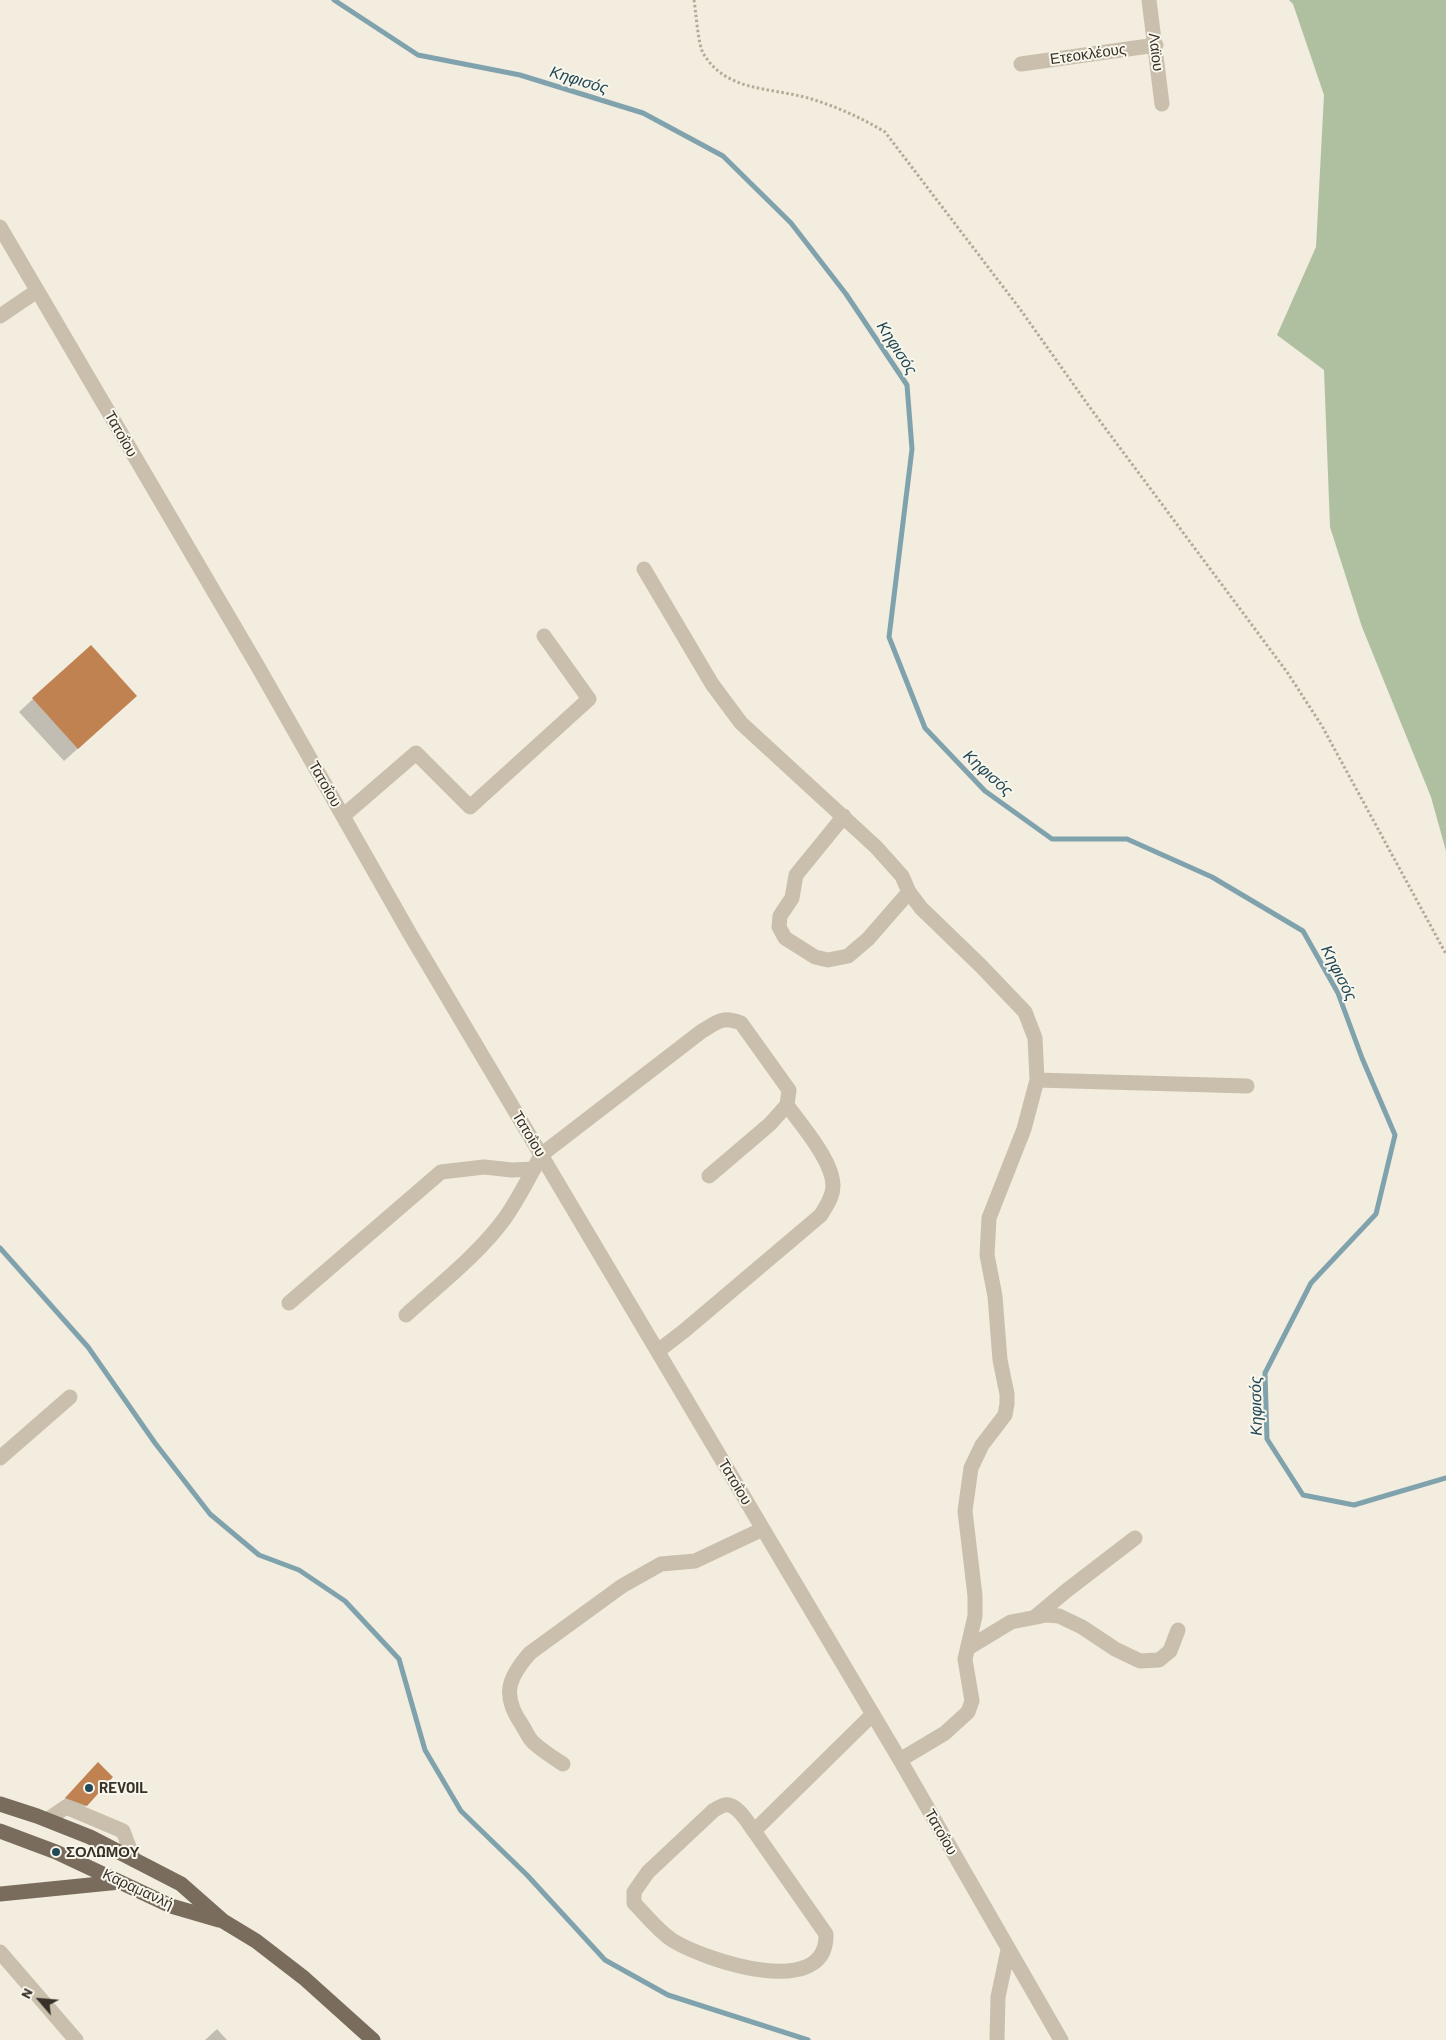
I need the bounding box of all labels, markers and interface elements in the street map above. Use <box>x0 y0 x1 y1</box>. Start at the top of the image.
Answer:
street label: Λαϊου <box>1145 32 1167 72</box>
street label: Ετεοκλέους <box>1049 40 1127 68</box>
water label: Κηφισός <box>548 62 610 98</box>
water label: Κηφισός <box>873 318 921 378</box>
street label: Τατοΐου <box>101 408 141 460</box>
water label: Κηφισός <box>959 746 1017 800</box>
street label: Τατοΐου <box>305 758 345 810</box>
water label: Κηφισός <box>1317 942 1361 1004</box>
street label: Τατοΐου <box>508 1108 550 1160</box>
water label: Κηφισός <box>1246 1376 1266 1436</box>
street label: Τατοΐου <box>714 1456 756 1508</box>
place label: REVOIL <box>99 1779 148 1797</box>
marker: REVOIL <box>83 1782 95 1794</box>
street label: Τατοΐου <box>921 1806 961 1858</box>
place label: ΣΟΛΩΜΟΥ <box>66 1843 140 1861</box>
marker: ΣΟΛΩΜΟΥ <box>50 1846 62 1858</box>
street label: Καραμανλή <box>100 1865 176 1913</box>
north arrow <box>15 1975 65 2025</box>
text: N <box>17 1985 36 2001</box>

